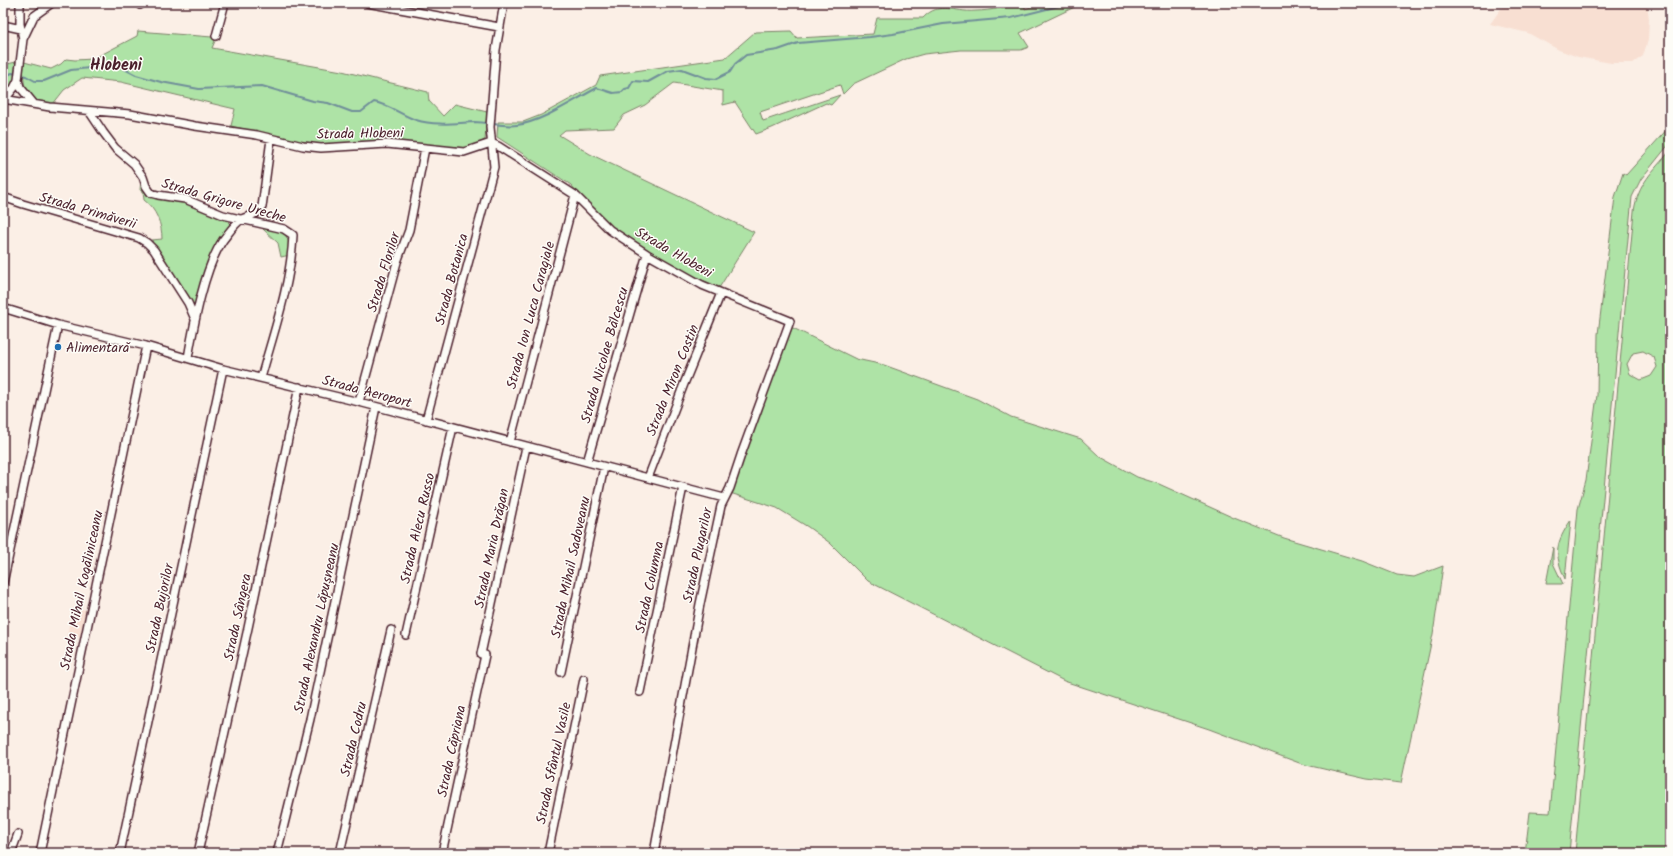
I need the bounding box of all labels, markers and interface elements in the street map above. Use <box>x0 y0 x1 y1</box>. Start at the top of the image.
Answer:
district label: Hlobeni <box>90 53 143 78</box>
street label: Strada Hlobeni <box>316 122 404 146</box>
street label: Strada Grigore Ureche <box>159 173 289 229</box>
street label: Strada Primăverii <box>37 187 139 236</box>
street label: Strada Hlobeni <box>630 222 717 284</box>
street label: Strada Florilor <box>361 228 407 315</box>
street label: Strada Botanica <box>429 231 475 328</box>
street label: Strada Ion Luca Caragiale <box>501 238 561 392</box>
street label: Strada Nicolae Bălcescu <box>575 284 635 426</box>
street label: Strada Miron Costin <box>641 321 705 439</box>
place label: Alimentară <box>66 337 131 359</box>
marker: Alimentară <box>53 342 63 352</box>
street label: Strada Aeroport <box>319 369 415 415</box>
street label: Strada Alecu Russo <box>395 471 441 586</box>
street label: Strada Maria Drăgan <box>469 486 515 610</box>
street label: Strada Mihail Sadoveanu <box>545 494 597 640</box>
street label: Strada Plugarilor <box>677 504 719 605</box>
street label: Strada Mihail Kogăliniceanu <box>54 508 110 672</box>
street label: Strada Columna <box>630 539 670 635</box>
street label: Strada Alexandru Lăpușneanu <box>288 541 346 715</box>
street label: Strada Bujorilor <box>140 560 180 655</box>
street label: Strada Sângera <box>218 571 258 663</box>
street label: Strada Codru <box>335 699 373 779</box>
street label: Strada Sfântul Vasile <box>530 699 578 826</box>
street label: Strada Căpriana <box>432 703 472 799</box>

